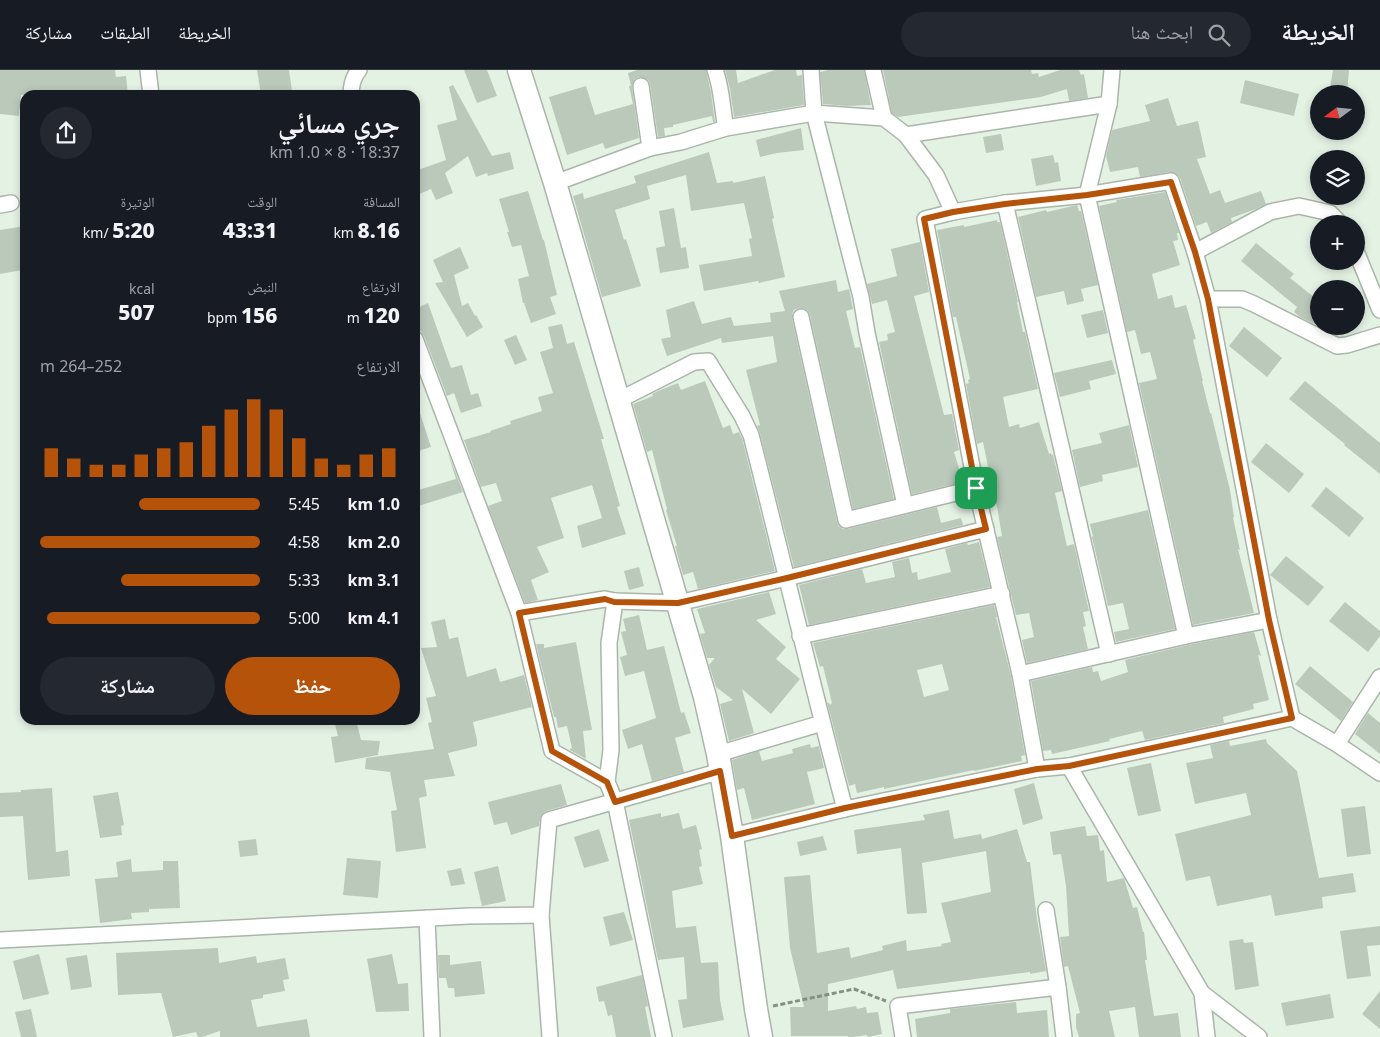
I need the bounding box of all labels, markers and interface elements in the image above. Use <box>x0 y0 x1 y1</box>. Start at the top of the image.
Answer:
search box <box>901 12 1251 57</box>
text: الخريطة <box>1281 14 1355 47</box>
text: ابحث هنا <box>1130 19 1193 45</box>
text: مشاركة <box>25 20 72 44</box>
text: الطبقات <box>100 20 150 44</box>
text: الخريطة <box>178 20 231 44</box>
icon: search <box>1205 21 1233 49</box>
north arrow <box>1310 85 1365 140</box>
map controls <box>1310 85 1365 335</box>
text: جري مسائي <box>278 103 400 141</box>
button: share <box>40 107 92 159</box>
text: 18:37 · 8 × 1.0 km <box>270 141 400 163</box>
button: layers <box>1310 150 1365 205</box>
text: الوتيرة <box>121 192 155 211</box>
text: الوقت <box>247 192 277 211</box>
text: المسافة <box>363 192 400 211</box>
button: + <box>1310 215 1365 270</box>
text: 5:20 <box>112 216 155 244</box>
text: 43:31 <box>223 216 277 244</box>
text: 8.16 <box>358 216 400 244</box>
text: /km <box>83 223 112 242</box>
text: km <box>333 223 358 242</box>
text: النبض <box>247 277 277 296</box>
text: الارتفاع <box>362 277 400 296</box>
text: kcal <box>129 279 155 298</box>
button: − <box>1310 280 1365 335</box>
text: 507 <box>118 298 155 326</box>
text: 156 <box>241 301 277 329</box>
text: 120 <box>364 301 400 329</box>
text: bpm <box>207 308 241 327</box>
text: m <box>347 308 364 327</box>
text: 252–264 m <box>40 355 122 377</box>
text: الارتفاع <box>356 355 400 377</box>
pin <box>955 467 997 509</box>
icon: arrive <box>962 474 990 502</box>
text: 5:45 <box>288 493 320 515</box>
text: 1.0 km <box>347 493 400 515</box>
text: 4:58 <box>288 531 320 553</box>
text: 2.0 km <box>347 531 400 553</box>
text: 5:33 <box>288 569 320 591</box>
text: 3.1 km <box>347 569 400 591</box>
text: 5:00 <box>288 607 320 629</box>
text: 4.1 km <box>347 607 400 629</box>
button: مشاركة <box>40 657 215 715</box>
button: حفظ <box>225 657 400 715</box>

